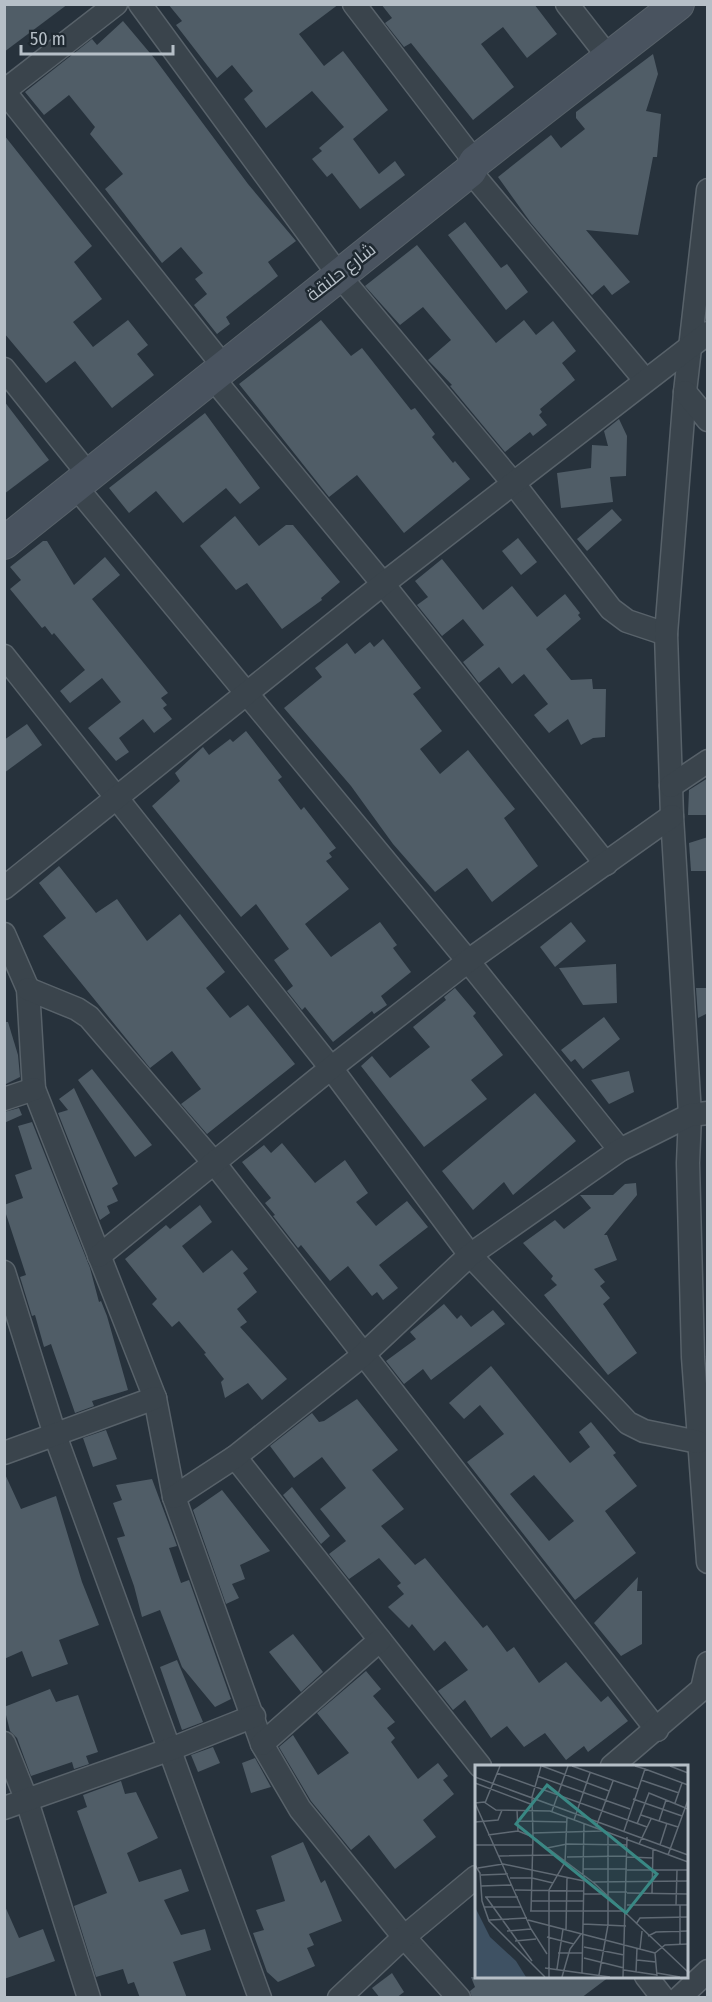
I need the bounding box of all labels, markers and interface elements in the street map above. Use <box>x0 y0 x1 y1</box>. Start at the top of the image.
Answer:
scale bar <box>21 18 172 56</box>
text: 50 m <box>30 28 66 50</box>
street label: شارع حلنقة <box>302 238 381 307</box>
inset map <box>475 1765 688 1978</box>

